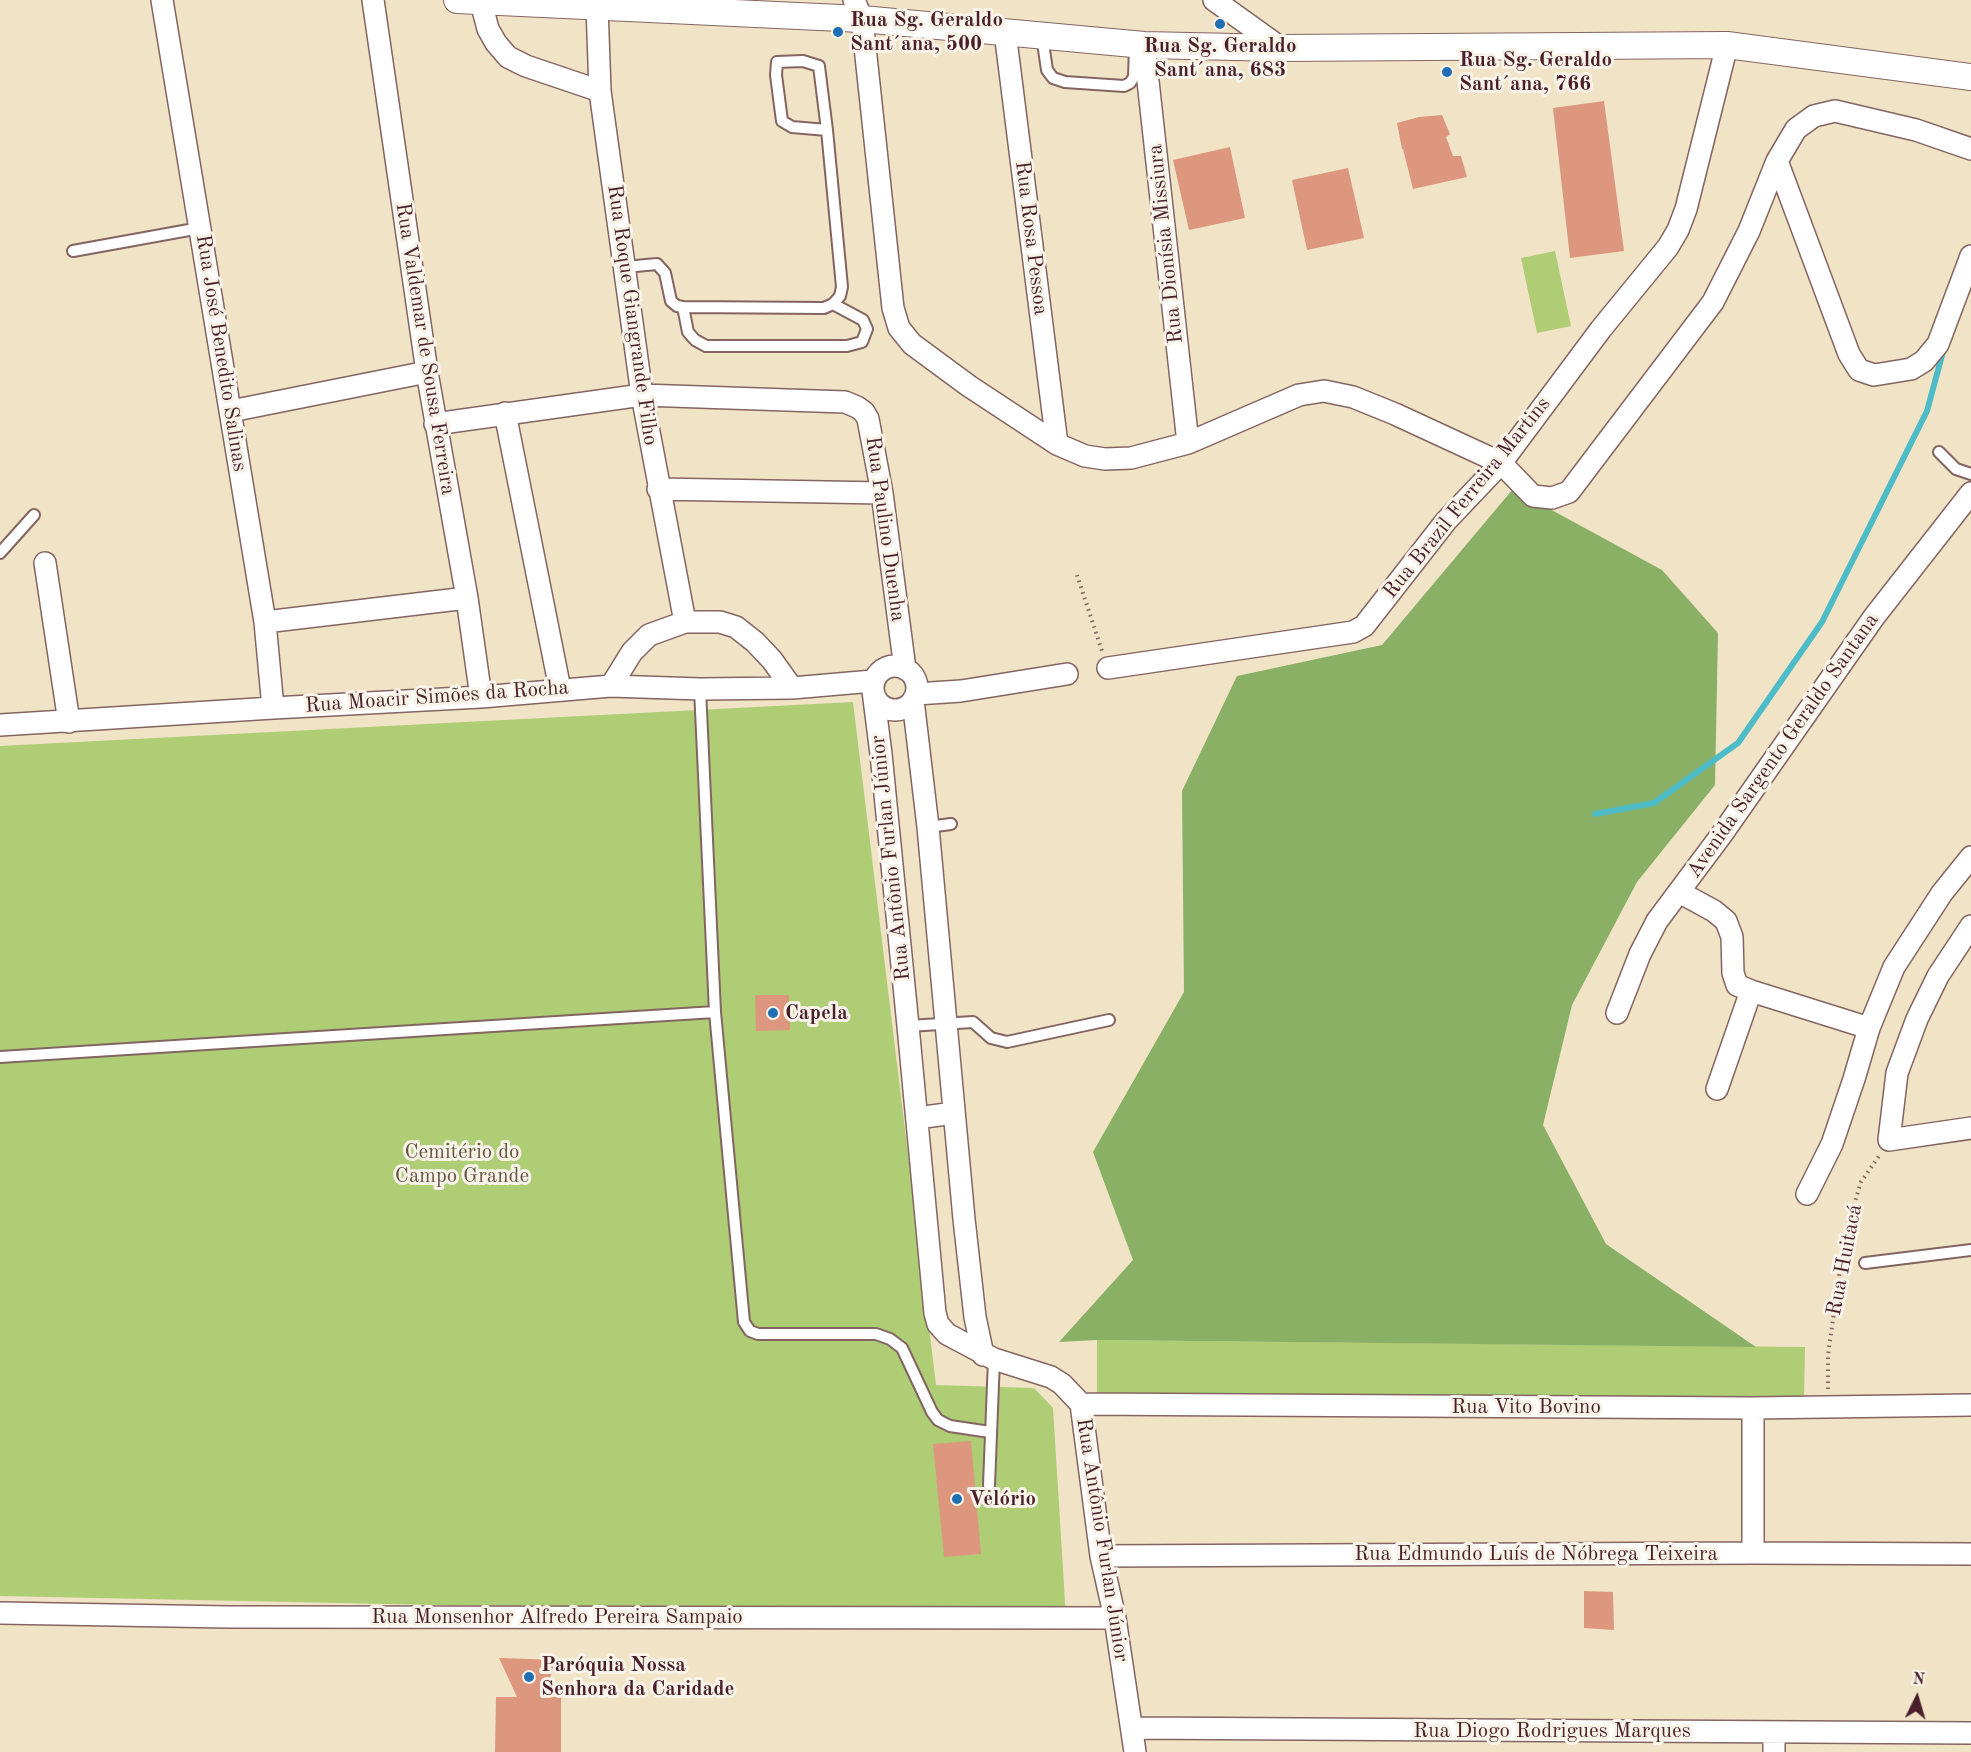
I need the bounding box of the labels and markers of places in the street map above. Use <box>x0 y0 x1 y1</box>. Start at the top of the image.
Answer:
place label: Rua Sg. Geraldo Sant´ana, 500 <box>850 7 1003 57</box>
marker: Rua Sg. Geraldo Sant´ana, 683 <box>1213 17 1227 31</box>
marker: Rua Sg. Geraldo Sant´ana, 500 <box>831 25 845 39</box>
place label: Rua Sg. Geraldo Sant´ana, 683 <box>1143 33 1297 83</box>
place label: Rua Sg. Geraldo Sant´ana, 766 <box>1459 47 1612 97</box>
marker: Rua Sg. Geraldo Sant´ana, 766 <box>1440 65 1454 79</box>
place label: Capela <box>785 1000 848 1026</box>
marker: Capela <box>766 1006 780 1020</box>
place label: Velório <box>969 1486 1036 1512</box>
marker: Velório <box>950 1492 964 1506</box>
place label: Paróquia Nossa Senhora da Caridade <box>541 1652 734 1702</box>
marker: Paróquia Nossa Senhora da Caridade <box>522 1670 536 1684</box>

